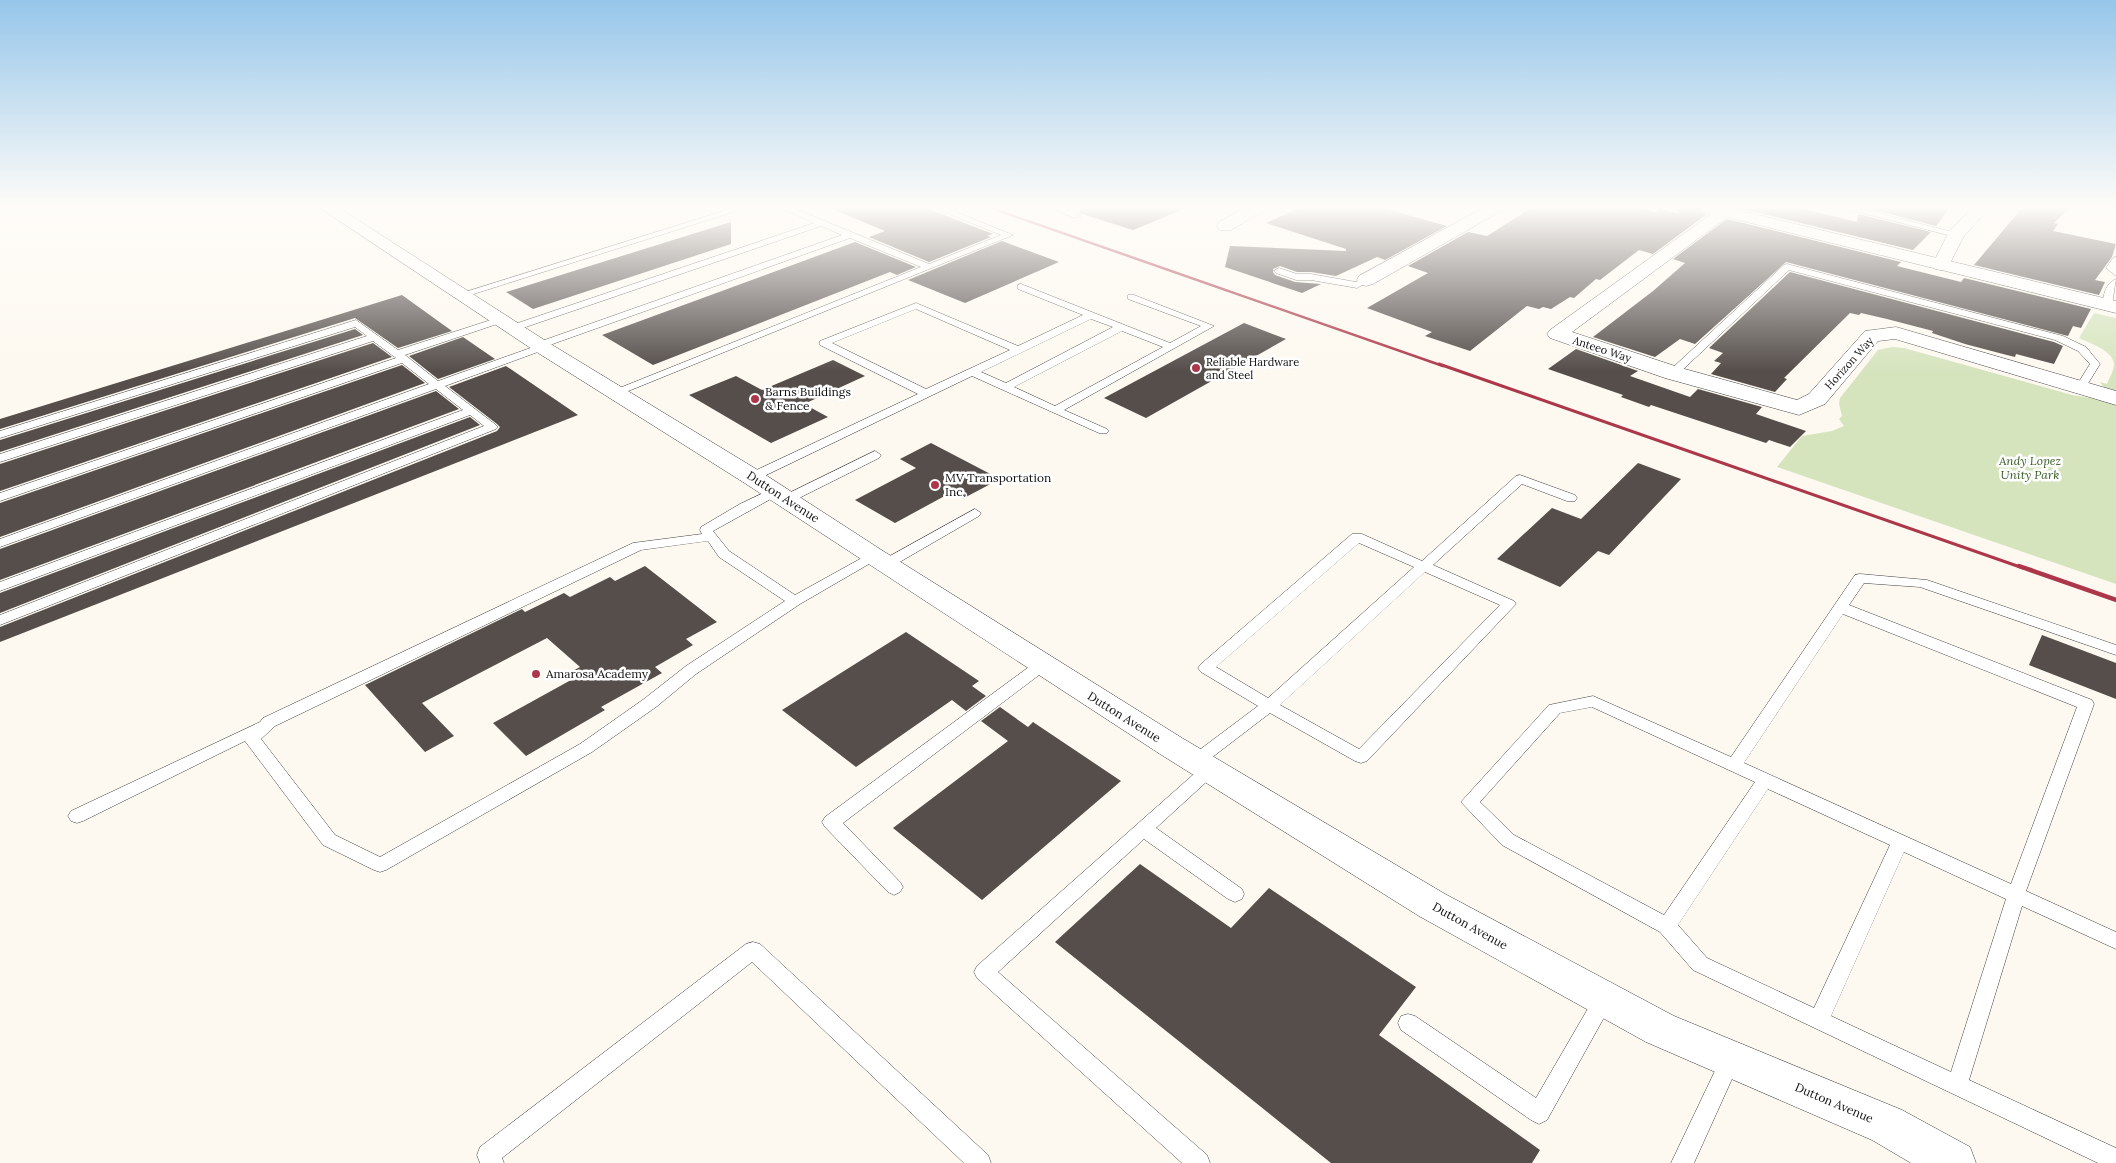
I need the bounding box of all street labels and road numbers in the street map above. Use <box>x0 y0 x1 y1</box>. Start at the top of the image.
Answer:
street label: Anteeo Way <box>1570 333 1633 365</box>
street label: Horizon Way <box>1822 334 1876 392</box>
street label: Dutton Avenue <box>744 467 823 526</box>
street label: Dutton Avenue <box>1085 688 1164 745</box>
street label: Dutton Avenue <box>1430 899 1511 953</box>
street label: Dutton Avenue <box>1793 1079 1876 1126</box>

